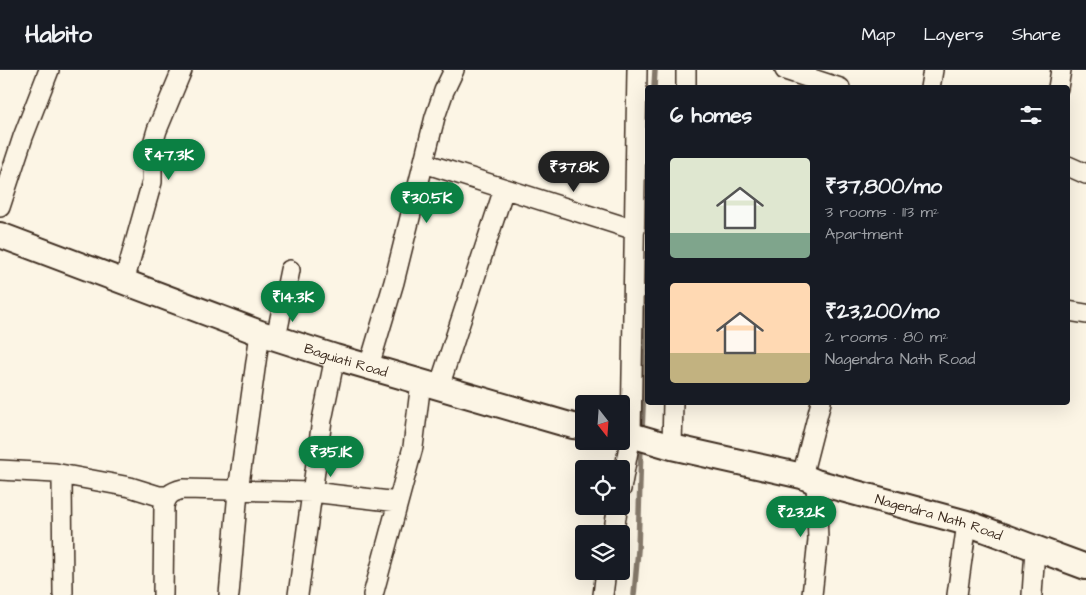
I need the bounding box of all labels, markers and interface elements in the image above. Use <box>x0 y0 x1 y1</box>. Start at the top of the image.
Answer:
text: Habito <box>25 18 92 52</box>
text: Map <box>861 22 895 47</box>
text: Layers <box>923 22 984 47</box>
text: Share <box>1012 22 1061 47</box>
text: 6 homes <box>670 101 752 130</box>
icon: filters <box>1017 101 1045 129</box>
pin: ₹47.3K <box>128 138 210 181</box>
text: ₹47.3K <box>144 144 194 166</box>
pin: ₹37.8K <box>533 150 615 193</box>
text: ₹37.8K <box>549 156 599 178</box>
text: ₹37,800/mo <box>825 172 942 201</box>
icon: home <box>710 178 770 238</box>
pin: ₹30.5K <box>386 182 468 224</box>
text: ₹30.5K <box>402 187 452 209</box>
text: 3 rooms · 113 m² <box>825 201 939 223</box>
text: Apartment <box>825 223 903 245</box>
pin: ₹14.3K <box>252 280 334 323</box>
text: ₹14.3K <box>272 286 314 308</box>
text: ₹23,200/mo <box>825 297 940 326</box>
icon: home <box>710 303 770 363</box>
text: 2 rooms · 80 m² <box>825 326 948 348</box>
street label: Baguiati Road <box>301 339 390 383</box>
text: Nagendra Nath Road <box>825 348 975 370</box>
north arrow <box>575 395 630 450</box>
map controls <box>575 395 630 580</box>
pin: ₹35.1K <box>290 436 372 478</box>
text: ₹35.1K <box>310 441 352 463</box>
button: locate <box>575 460 630 515</box>
street label: Nagendra Nath Road <box>873 490 1005 546</box>
pin: ₹23.2K <box>760 496 842 538</box>
text: ₹23.2K <box>777 501 825 523</box>
button: layers <box>575 525 630 580</box>

